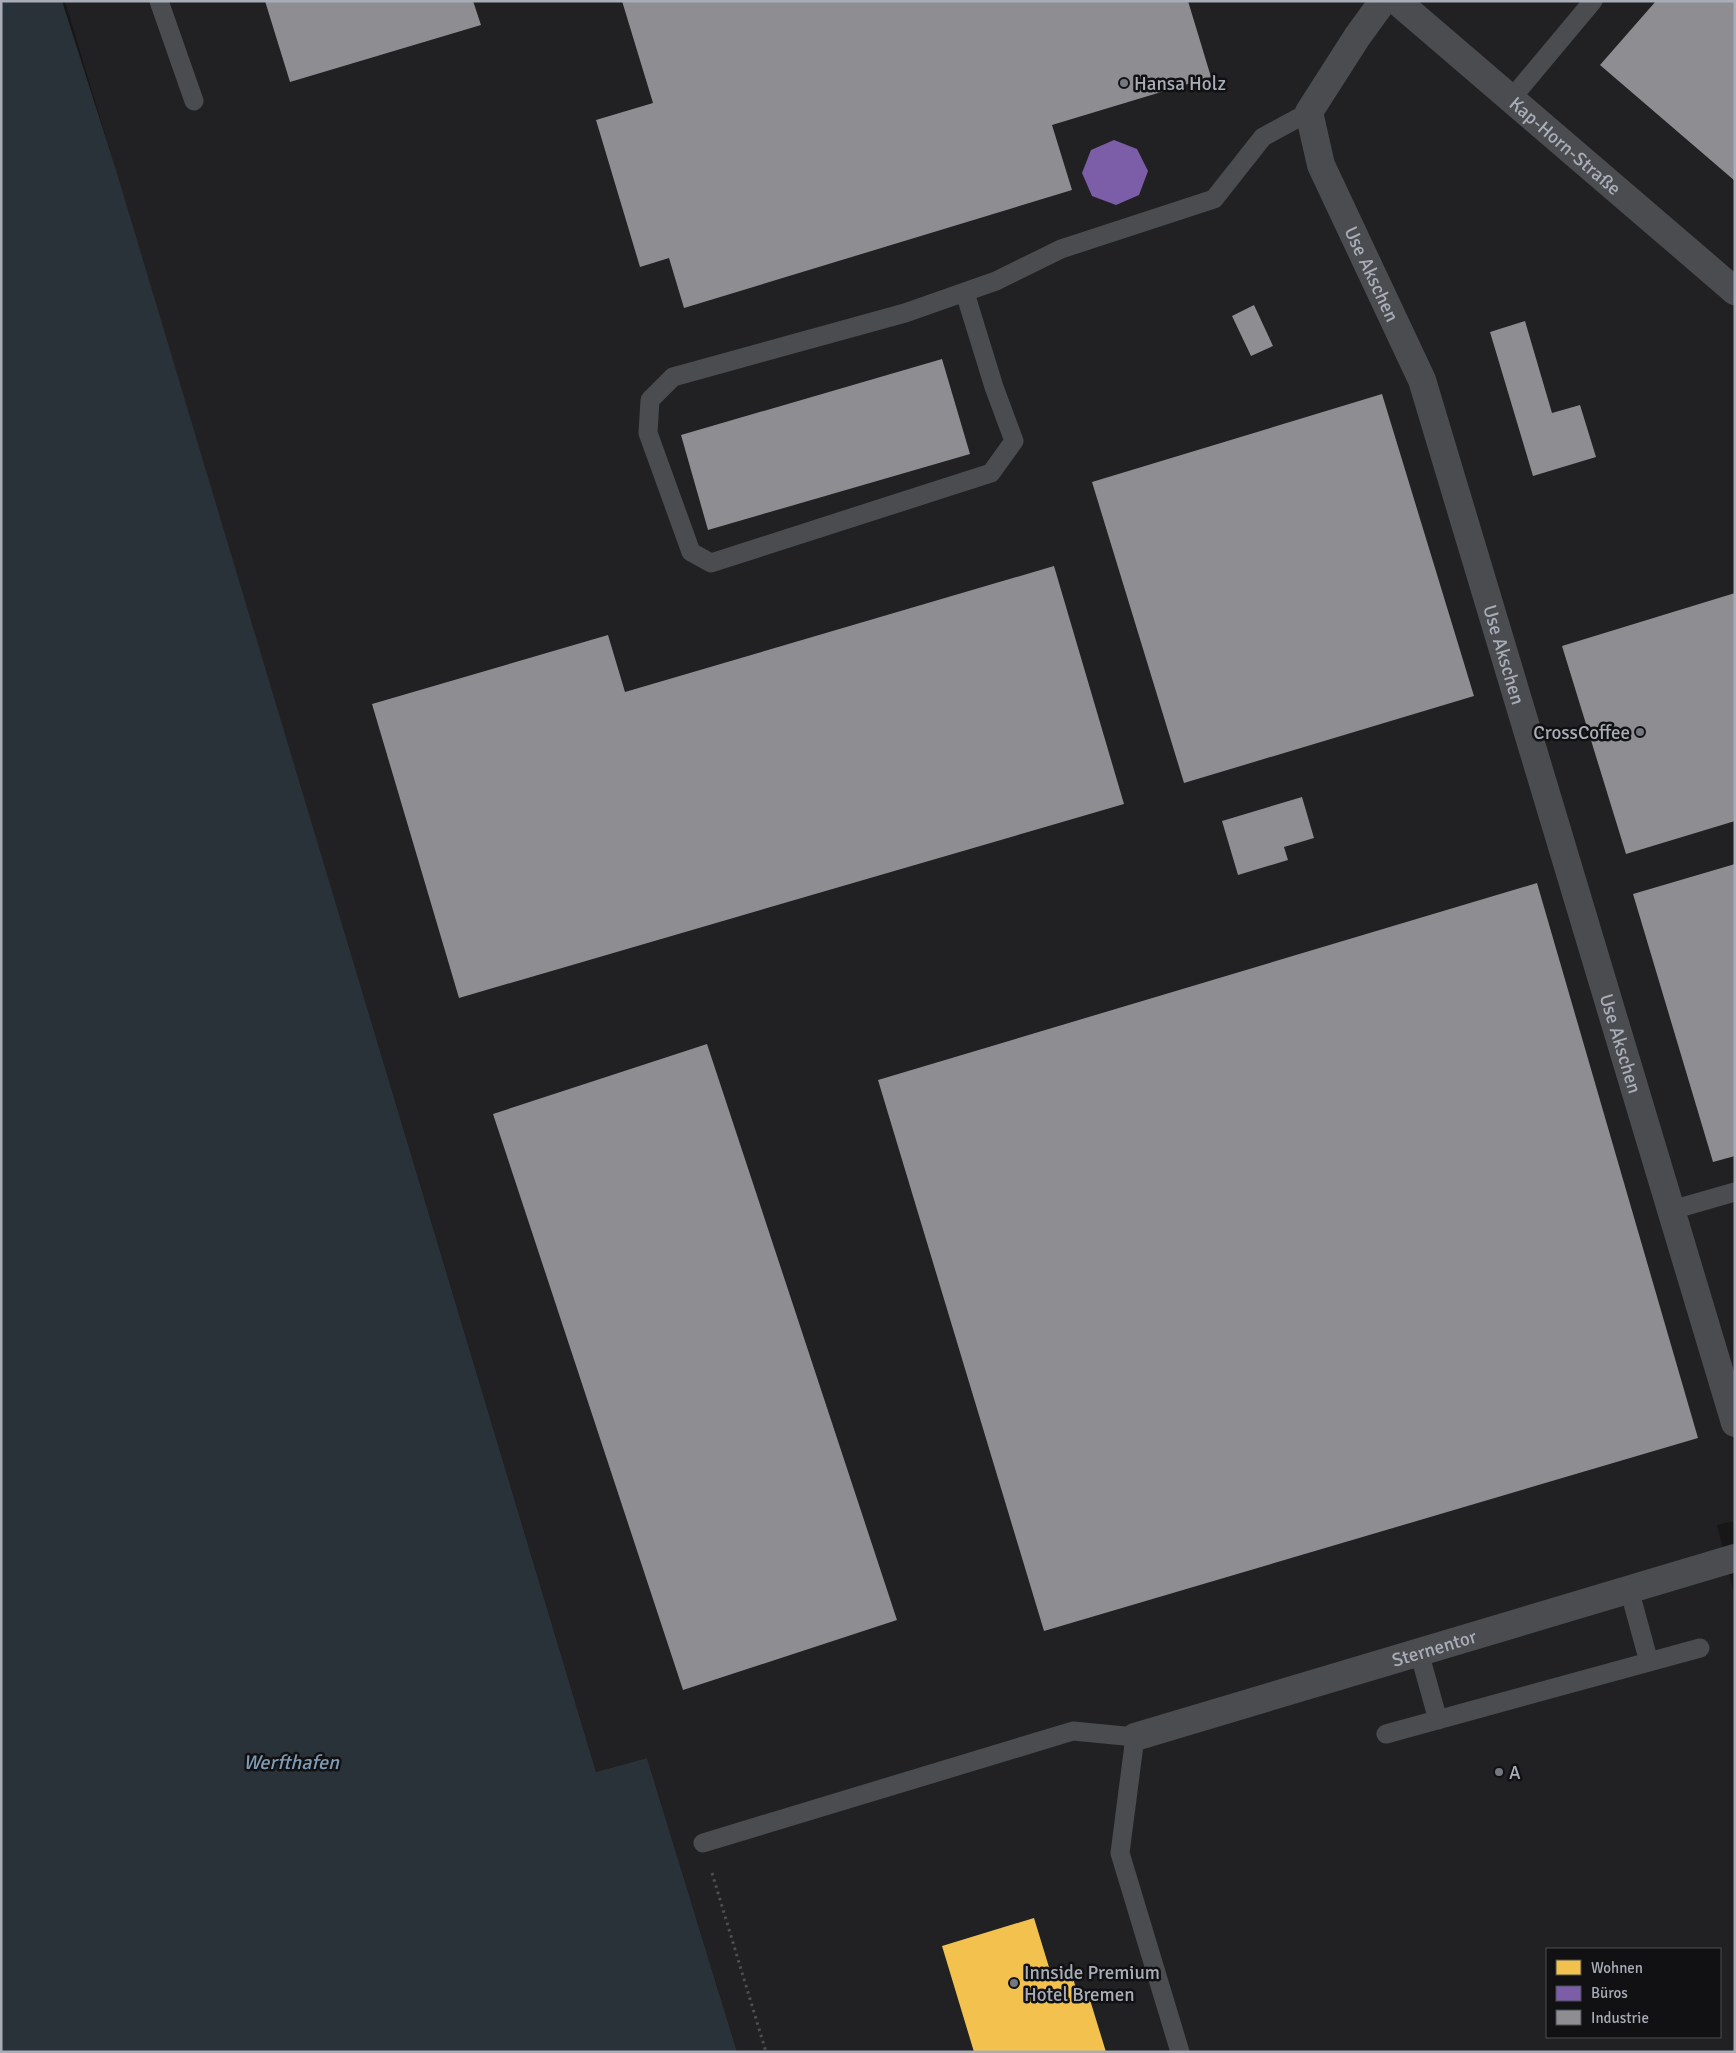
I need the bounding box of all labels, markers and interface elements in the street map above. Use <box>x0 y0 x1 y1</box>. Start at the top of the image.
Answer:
place label: Hansa Holz <box>1134 72 1226 96</box>
marker: Hansa Holz <box>1118 77 1130 89</box>
street label: Kap-Horn-Straße <box>1504 92 1626 201</box>
street label: Use Akschen <box>1338 223 1404 326</box>
street label: Use Akschen <box>1477 602 1530 708</box>
place label: CrossCoffee <box>1533 721 1630 745</box>
marker: CrossCoffee <box>1634 726 1646 738</box>
street label: Use Akschen <box>1594 991 1646 1096</box>
street label: Sternentor <box>1389 1625 1479 1673</box>
water label: Werfthafen <box>243 1750 340 1775</box>
place label: A <box>1509 1761 1521 1785</box>
marker: A <box>1493 1766 1505 1778</box>
legend <box>1546 1948 1721 2038</box>
text: Wohnen <box>1591 1959 1643 1977</box>
place label: Innside Premium Hotel Bremen <box>1024 1961 1160 2007</box>
marker: Innside Premium Hotel Bremen <box>1008 1977 1020 1989</box>
text: Büros <box>1591 1984 1628 2002</box>
text: Industrie <box>1591 2009 1649 2027</box>

